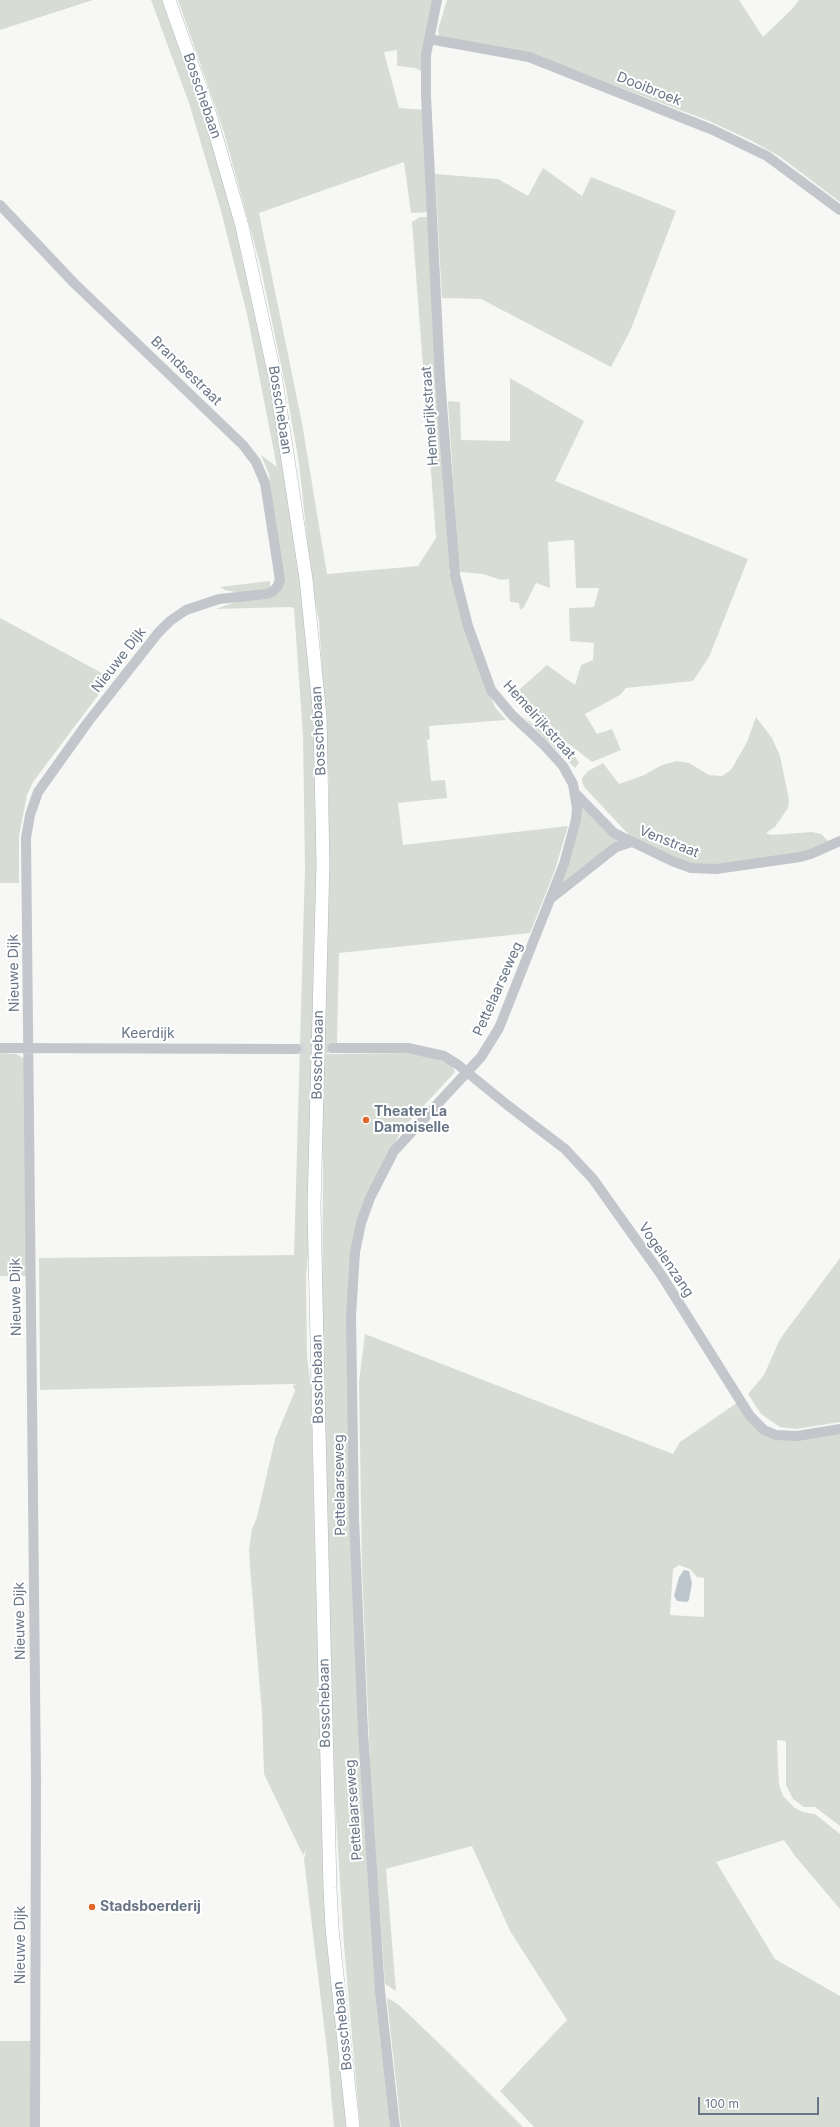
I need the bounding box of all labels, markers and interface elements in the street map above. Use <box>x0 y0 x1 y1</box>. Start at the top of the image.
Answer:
street label: Bosschebaan <box>179 51 225 141</box>
street label: Dooibroek <box>614 68 684 110</box>
street label: Brandsestraat <box>147 333 225 409</box>
street label: Bosschebaan <box>265 364 295 456</box>
street label: Hemelrijkstraat <box>418 366 442 466</box>
street label: Nieuwe Dijk <box>88 624 150 696</box>
street label: Hemelrijkstraat <box>499 677 579 763</box>
street label: Bosschebaan <box>308 686 330 776</box>
street label: Venstraat <box>637 822 701 862</box>
street label: Nieuwe Dijk <box>5 934 23 1012</box>
street label: Pettelaarseweg <box>470 939 526 1039</box>
street label: Bosschebaan <box>309 1010 327 1100</box>
street label: Keerdijk <box>121 1026 175 1042</box>
place label: Theater La Damoiselle <box>374 1104 450 1136</box>
marker: Theater La Damoiselle <box>361 1115 371 1125</box>
street label: Vogelenzang <box>635 1220 697 1300</box>
street label: Nieuwe Dijk <box>7 1258 25 1336</box>
street label: Bosschebaan <box>309 1334 327 1424</box>
street label: Pettelaarseweg <box>331 1434 349 1536</box>
street label: Nieuwe Dijk <box>11 1582 29 1660</box>
street label: Bosschebaan <box>316 1658 334 1748</box>
street label: Pettelaarseweg <box>342 1759 366 1861</box>
place label: Stadsboerderij <box>100 1899 201 1915</box>
marker: Stadsboerderij <box>87 1902 97 1912</box>
street label: Nieuwe Dijk <box>13 1906 29 1984</box>
street label: Bosschebaan <box>330 1981 356 2071</box>
scale bar <box>700 2089 821 2115</box>
text: 100 m <box>705 2096 739 2111</box>

